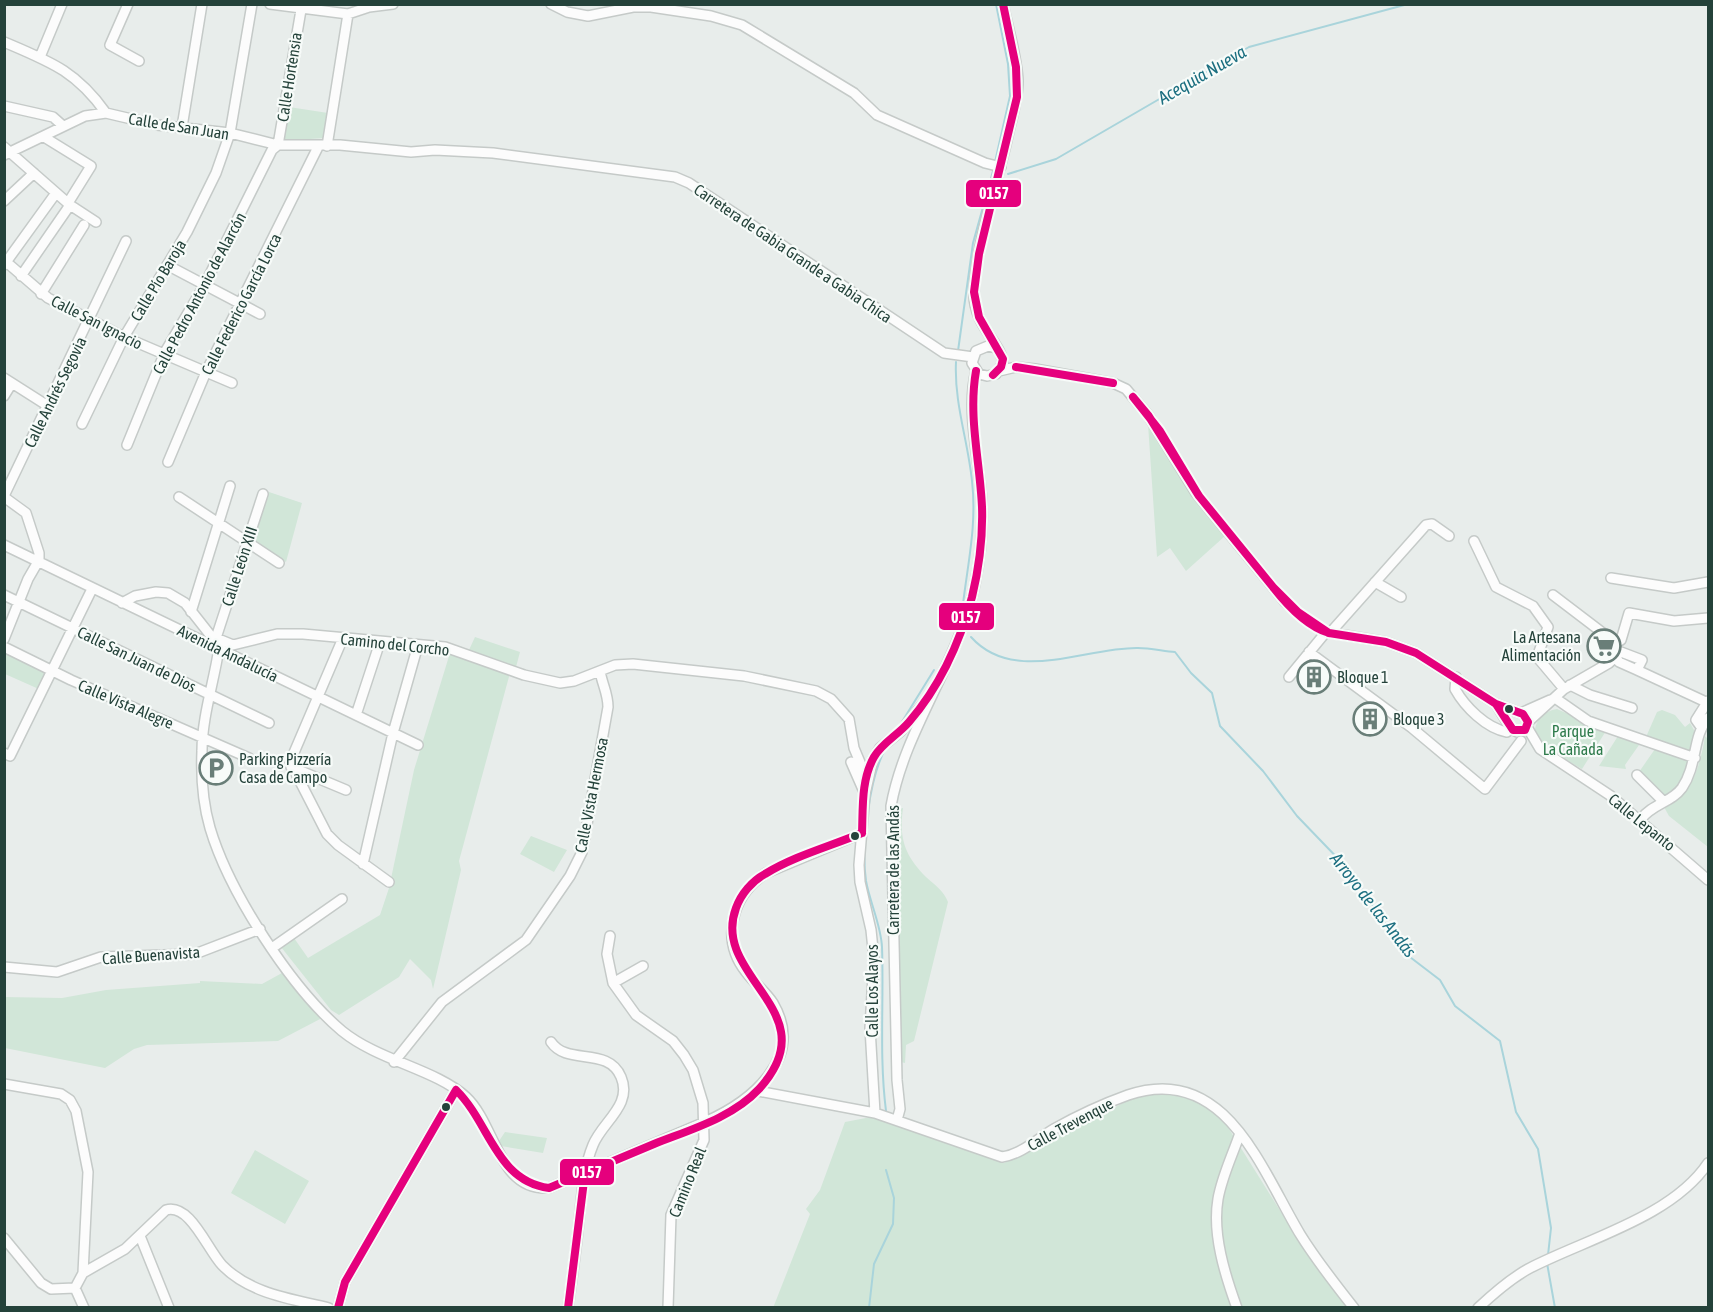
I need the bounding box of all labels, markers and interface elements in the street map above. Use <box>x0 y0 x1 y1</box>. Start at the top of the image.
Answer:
street label: Calle Hortensia <box>273 31 305 123</box>
water label: Acequia Nueva <box>1153 41 1250 109</box>
street label: Calle de San Juan <box>127 109 231 143</box>
line badge: 0157 <box>965 179 1022 208</box>
street label: Carretera de Gabia Grande a Gabia Chica <box>691 180 895 326</box>
text: 0157 <box>979 184 1009 202</box>
street label: Calle Pedro Antonio de Alarcón <box>149 209 249 377</box>
street label: Calle Federico García Lorca <box>198 230 284 378</box>
street label: Calle Pío Baroja <box>127 236 190 324</box>
street label: Calle San Ignacio <box>48 291 146 354</box>
street label: Calle Andrés Segovia <box>20 334 91 451</box>
street label: Calle León XIII <box>218 524 260 608</box>
line badge: 0157 <box>938 602 995 631</box>
text: 0157 <box>951 608 981 626</box>
street label: Avenida Andalucía <box>175 621 281 685</box>
street label: Calle San Juan de Dios <box>75 622 200 696</box>
place label: La Artesana Alimentación <box>1502 628 1581 664</box>
supermarket icon: La Artesana Alimentación <box>1586 628 1622 664</box>
street label: Camino del Corcho <box>340 629 450 659</box>
building icon: Bloque 1 <box>1296 659 1332 695</box>
place label: Bloque 1 <box>1337 668 1388 687</box>
street label: Calle Vista Alegre <box>75 676 176 733</box>
building icon: Bloque 3 <box>1352 701 1388 737</box>
unlabelled marker <box>1503 703 1515 715</box>
place label: Bloque 3 <box>1393 710 1444 729</box>
park label: Parque La Cañada <box>1543 722 1603 758</box>
street label: Calle Vista Hermosa <box>571 736 611 854</box>
parking icon: Parking Pizzería Casa de Campo <box>198 750 234 786</box>
place label: Parking Pizzería Casa de Campo <box>239 750 331 787</box>
street label: Calle Lepanto <box>1604 790 1679 855</box>
street label: Carretera de las Andás <box>884 805 902 935</box>
unlabelled marker <box>849 830 861 842</box>
water label: Arroyo de las Andás <box>1325 847 1421 961</box>
street label: Calle Buenavista <box>101 943 201 967</box>
street label: Calle Los Alayos <box>863 944 882 1038</box>
street label: Calle Trevenque <box>1024 1094 1116 1155</box>
unlabelled marker <box>440 1101 452 1113</box>
street label: Camino Real <box>665 1144 710 1220</box>
line badge: 0157 <box>559 1158 615 1186</box>
text: 0157 <box>572 1163 602 1181</box>

